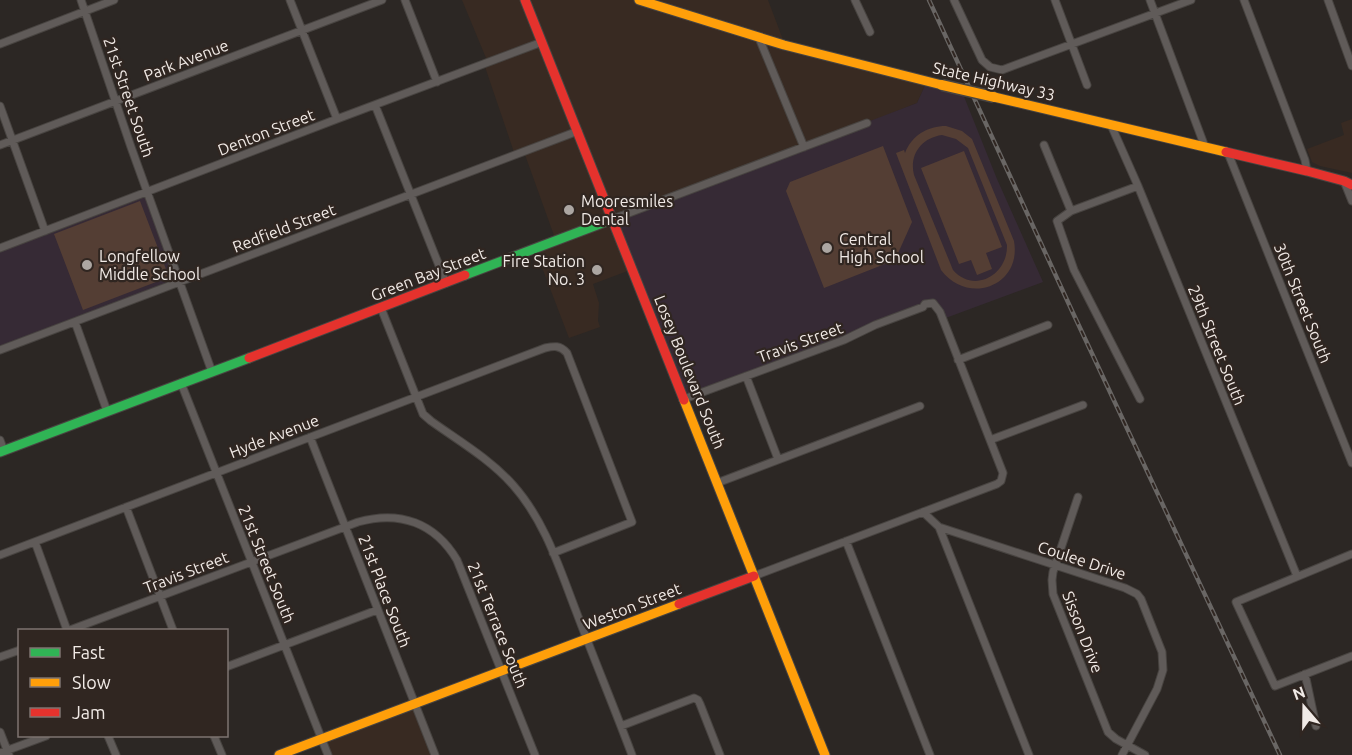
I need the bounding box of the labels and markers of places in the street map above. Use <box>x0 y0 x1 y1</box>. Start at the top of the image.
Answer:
place label: Mooresmiles Dental <box>581 192 673 228</box>
marker: Mooresmiles Dental <box>562 203 576 217</box>
place label: Central High School <box>839 230 924 266</box>
marker: Central High School <box>820 241 834 255</box>
place label: Longfellow Middle School <box>99 247 200 283</box>
place label: Fire Station No. 3 <box>503 252 585 288</box>
marker: Longfellow Middle School <box>80 258 94 272</box>
marker: Fire Station No. 3 <box>590 263 604 277</box>

